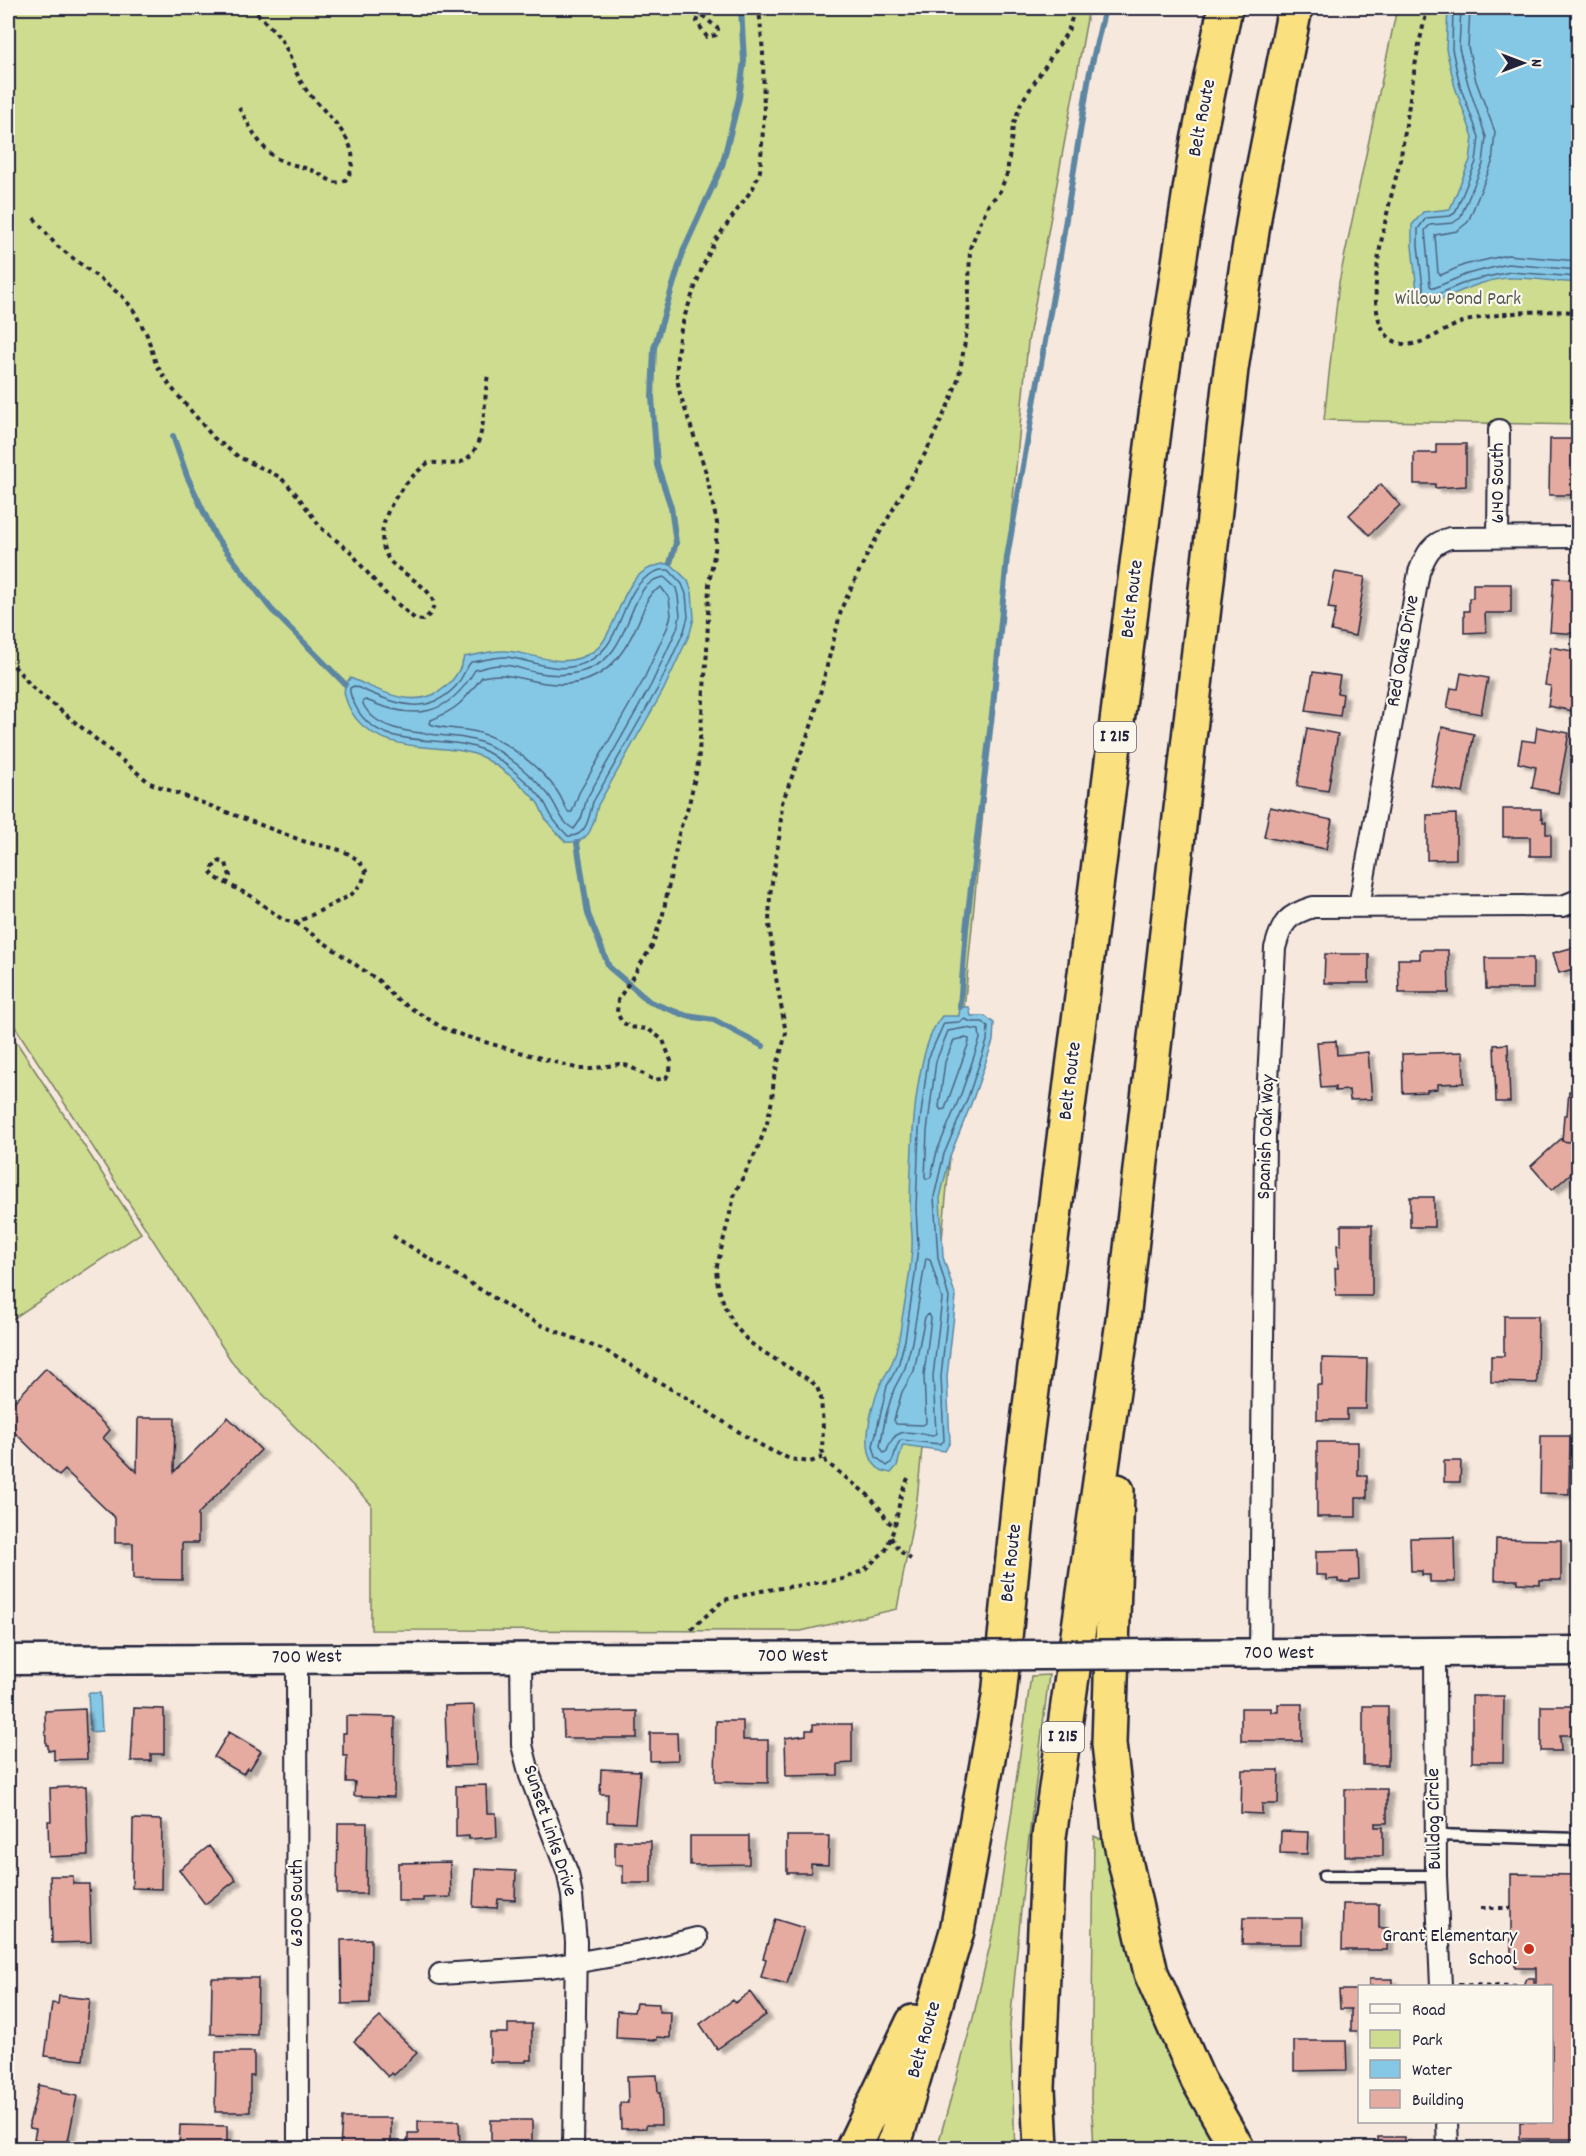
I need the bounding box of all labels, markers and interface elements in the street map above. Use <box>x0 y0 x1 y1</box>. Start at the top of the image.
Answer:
north arrow <box>1493 33 1553 93</box>
text: N <box>1524 59 1547 67</box>
street label: Belt Route <box>1182 77 1224 159</box>
park label: Willow Pond Park <box>1395 286 1521 314</box>
street label: 6140 South <box>1485 443 1513 523</box>
street label: Belt Route <box>1114 558 1152 640</box>
street label: Red Oaks Drive <box>1380 593 1428 709</box>
road number: I 215 <box>1094 722 1136 752</box>
street label: Belt Route <box>1052 1040 1090 1122</box>
street label: Spanish Oak Way <box>1251 1073 1283 1200</box>
street label: Belt Route <box>994 1522 1030 1603</box>
street label: 700 West <box>1244 1640 1314 1668</box>
street label: 700 West <box>272 1643 342 1673</box>
street label: 700 West <box>758 1643 828 1671</box>
road number: I 215 <box>1042 1722 1084 1752</box>
street label: Sunset Links Drive <box>515 1762 583 1901</box>
street label: Bulldog Circle <box>1420 1768 1450 1870</box>
street label: 6300 South <box>284 1859 312 1947</box>
place label: Grant Elementary School <box>1382 1923 1518 1974</box>
marker: Grant Elementary School <box>1522 1942 1536 1956</box>
legend <box>1358 1985 1553 2123</box>
street label: Belt Route <box>901 1998 949 2082</box>
text: Road <box>1412 1999 1446 2024</box>
text: Park <box>1412 2029 1443 2054</box>
text: Water <box>1412 2059 1452 2084</box>
text: Building <box>1412 2089 1464 2114</box>

